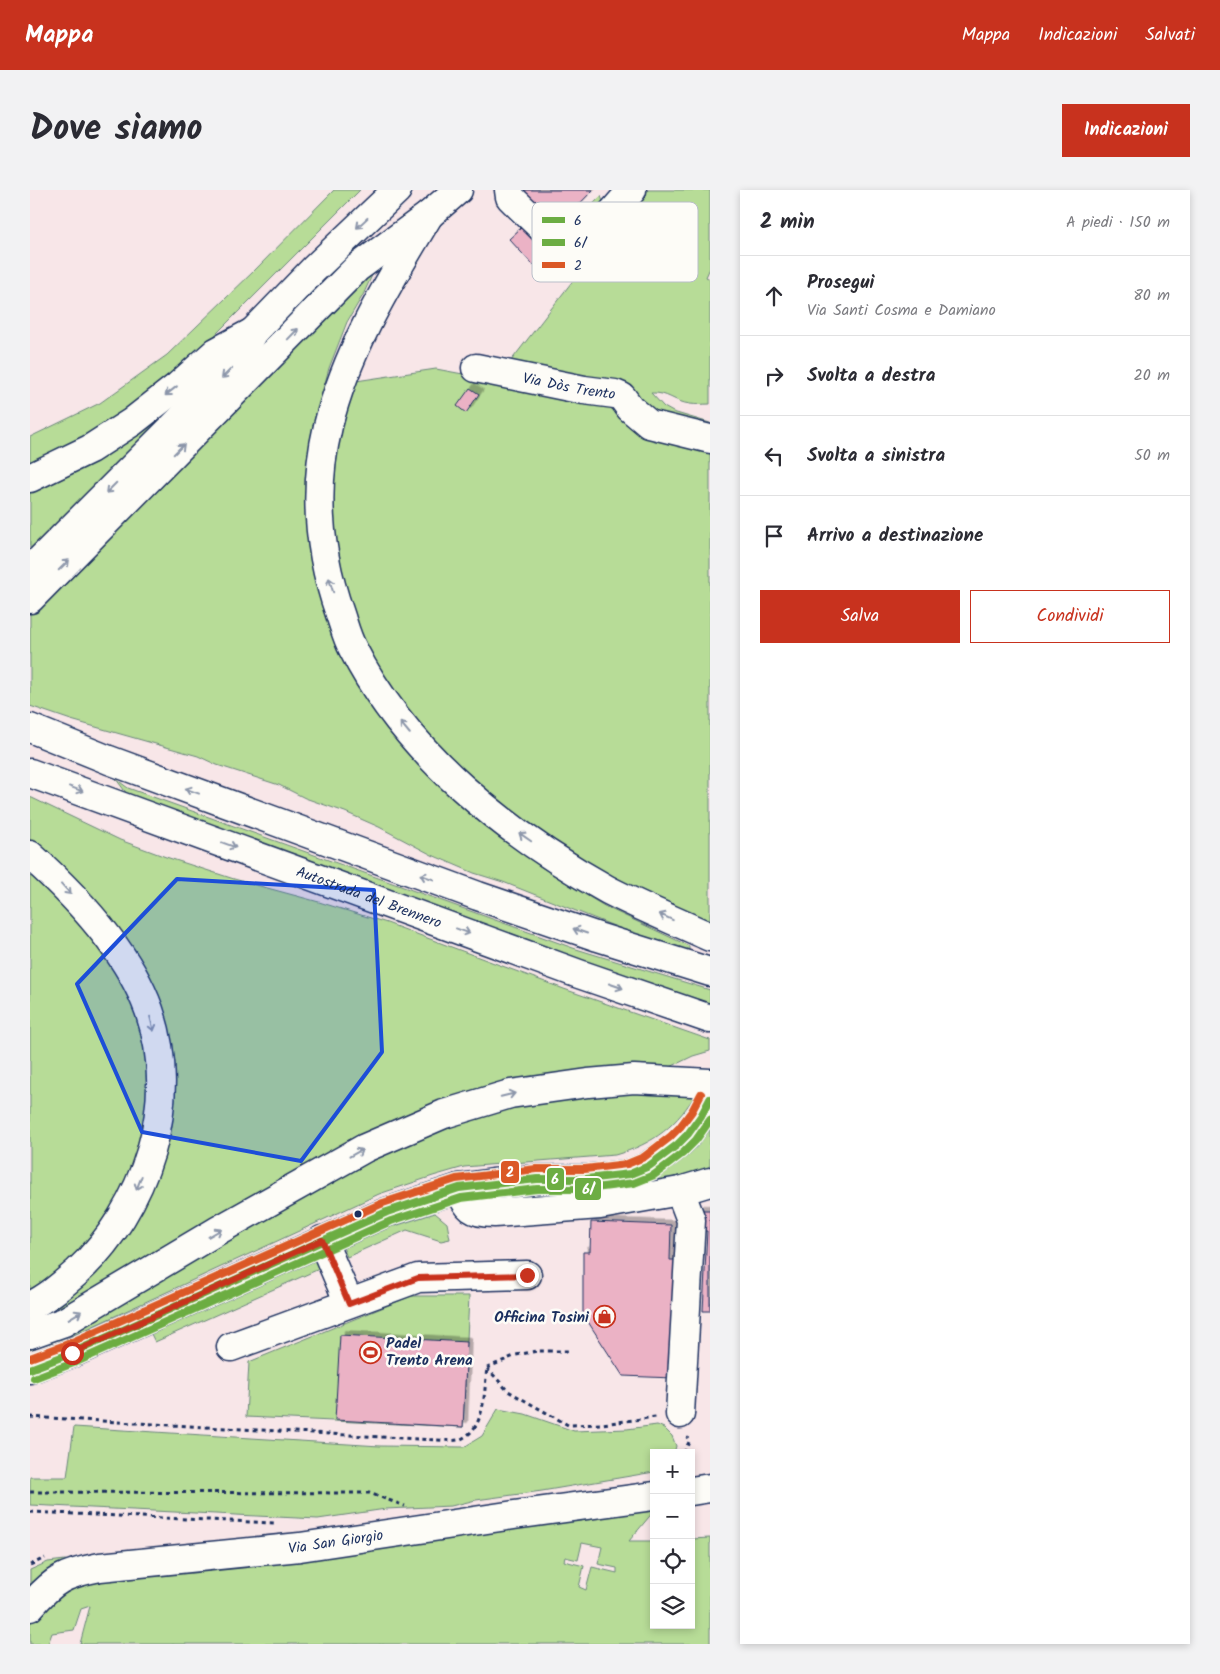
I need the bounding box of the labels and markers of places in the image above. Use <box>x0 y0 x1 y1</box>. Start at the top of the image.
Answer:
unlabelled marker <box>353 1209 363 1219</box>
shop icon: Officina Tosini <box>593 1305 617 1329</box>
place label: Officina Tosini <box>494 1306 590 1330</box>
place label: Padel Trento Arena <box>386 1332 473 1373</box>
sports icon: Padel Trento Arena <box>358 1340 382 1364</box>

